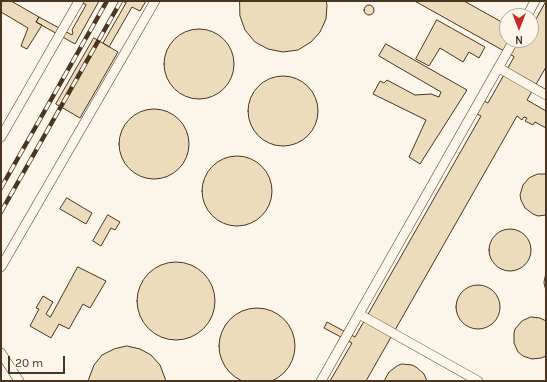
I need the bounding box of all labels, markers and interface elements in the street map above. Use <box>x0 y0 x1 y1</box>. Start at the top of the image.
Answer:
north arrow <box>499 8 539 48</box>
text: N <box>515 33 523 46</box>
scale bar <box>10 348 67 374</box>
text: 20 m <box>15 356 43 370</box>

